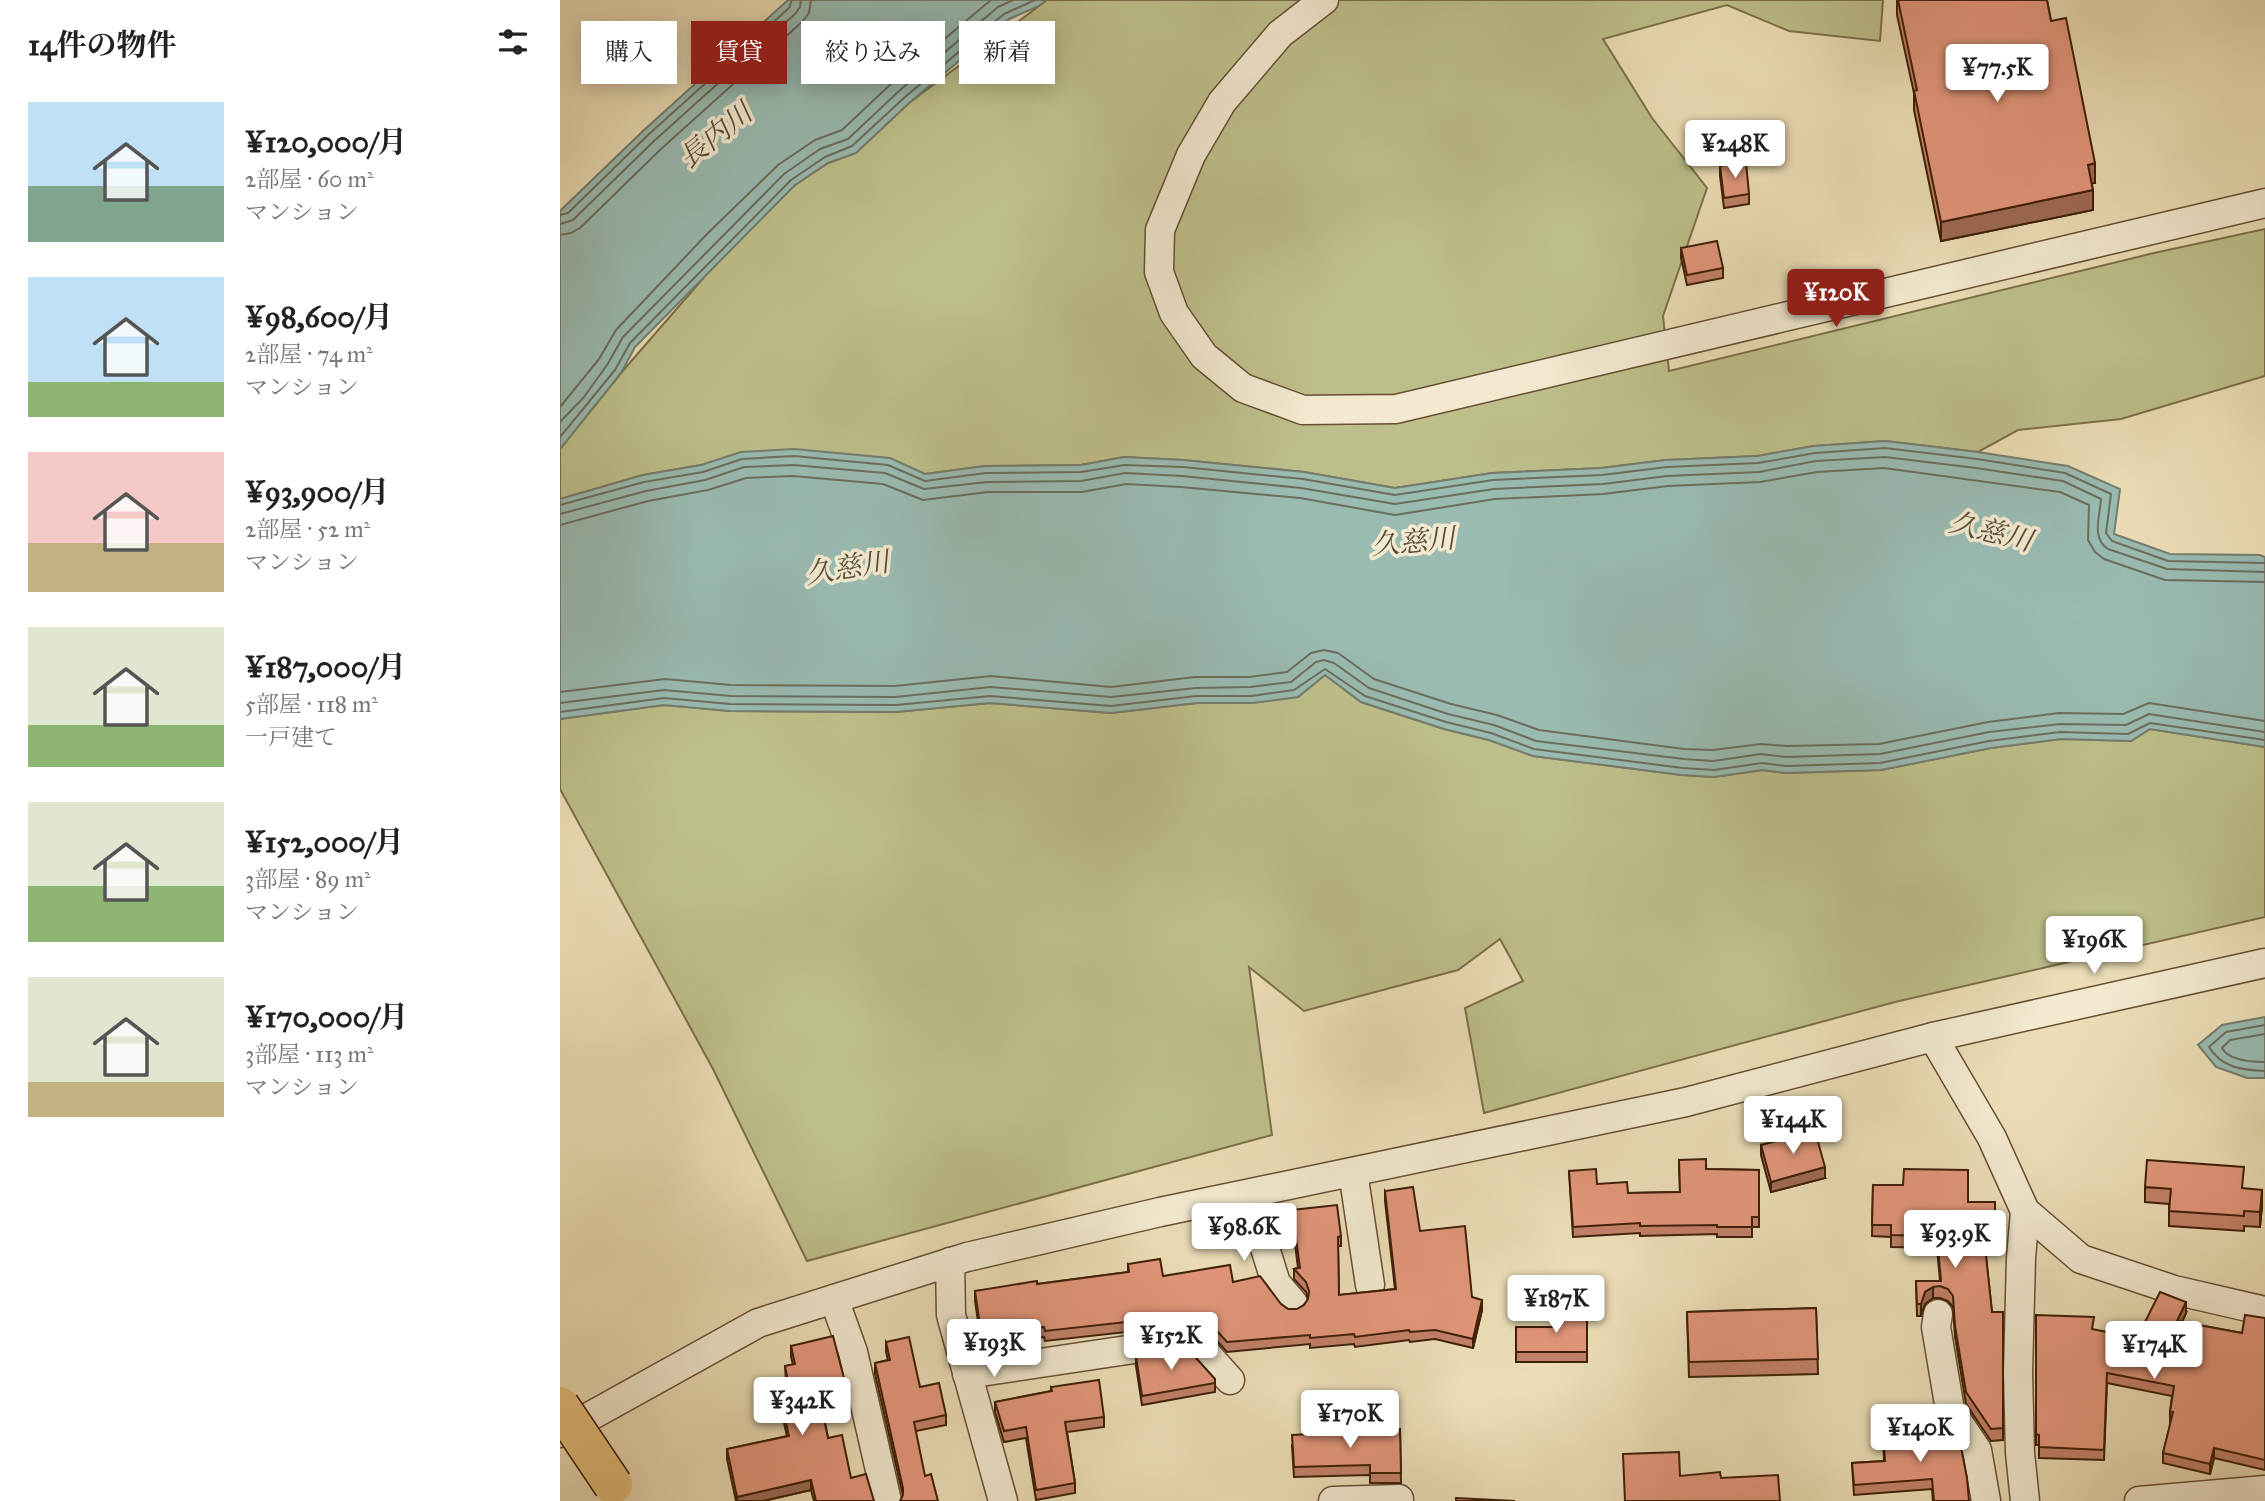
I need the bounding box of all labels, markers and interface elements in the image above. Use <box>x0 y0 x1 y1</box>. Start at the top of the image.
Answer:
chip: 購入 <box>581 21 677 84</box>
chip: 賃貸 <box>691 21 787 84</box>
chip: 絞り込み <box>801 21 945 84</box>
chip: 新着 <box>959 21 1055 84</box>
icon: filters <box>494 23 532 61</box>
text: 14件の物件 <box>28 27 177 63</box>
pin: ¥77.5K <box>1940 44 2054 104</box>
text: ¥77.5K <box>1962 53 2032 81</box>
water label: 長内川 <box>672 93 761 175</box>
pin: ¥248K <box>1686 120 1784 180</box>
text: ¥120,000/月 <box>245 124 407 160</box>
text: ¥248K <box>1701 129 1769 157</box>
icon: home <box>84 130 168 214</box>
text: 2部屋 · 60 m² <box>245 165 373 193</box>
text: マンション <box>245 198 359 226</box>
pin: ¥120K <box>1787 270 1885 329</box>
text: ¥120K <box>1803 278 1869 306</box>
text: ¥98,600/月 <box>245 299 393 335</box>
icon: home <box>84 305 168 389</box>
text: 2部屋 · 74 m² <box>245 340 373 368</box>
text: マンション <box>245 373 359 401</box>
text: ¥93,900/月 <box>245 474 390 510</box>
icon: home <box>84 480 168 564</box>
water label: 久慈川 <box>1946 504 2039 559</box>
text: 2部屋 · 52 m² <box>245 515 370 543</box>
water label: 久慈川 <box>1370 520 1459 563</box>
water label: 久慈川 <box>803 543 894 591</box>
text: マンション <box>245 548 359 576</box>
text: ¥187,000/月 <box>245 649 406 685</box>
icon: home <box>84 655 168 739</box>
text: 5部屋 · 118 m² <box>245 690 378 718</box>
text: 一戸建て <box>245 723 337 751</box>
text: ¥152,000/月 <box>245 824 404 860</box>
icon: home <box>84 830 168 914</box>
text: 3部屋 · 89 m² <box>245 865 371 893</box>
text: マンション <box>245 898 359 926</box>
pin: ¥196K <box>2045 916 2143 976</box>
text: ¥196K <box>2062 925 2126 953</box>
text: ¥170,000/月 <box>245 999 408 1035</box>
icon: home <box>84 1005 168 1089</box>
text: 3部屋 · 113 m² <box>245 1040 373 1068</box>
text: マンション <box>245 1073 359 1101</box>
pin: ¥144K <box>1744 1096 1842 1156</box>
text: ¥144K <box>1760 1105 1826 1133</box>
pin: ¥98.6K <box>1187 1204 1301 1263</box>
pin: ¥93.9K <box>1898 1210 2012 1270</box>
text: ¥98.6K <box>1208 1212 1280 1240</box>
text: ¥93.9K <box>1920 1219 1990 1247</box>
pin: ¥187K <box>1507 1276 1605 1335</box>
text: ¥187K <box>1523 1284 1589 1312</box>
pin: ¥152K <box>1122 1312 1220 1372</box>
pin: ¥193K <box>945 1320 1043 1379</box>
text: ¥152K <box>1140 1321 1202 1349</box>
pin: ¥174K <box>2105 1322 2203 1381</box>
text: ¥193K <box>963 1328 1025 1356</box>
text: ¥174K <box>2121 1330 2187 1358</box>
pin: ¥342K <box>753 1378 851 1437</box>
text: ¥342K <box>770 1386 834 1414</box>
pin: ¥170K <box>1301 1390 1399 1450</box>
text: ¥170K <box>1317 1399 1383 1427</box>
pin: ¥140K <box>1871 1404 1969 1464</box>
text: ¥140K <box>1887 1413 1953 1441</box>

